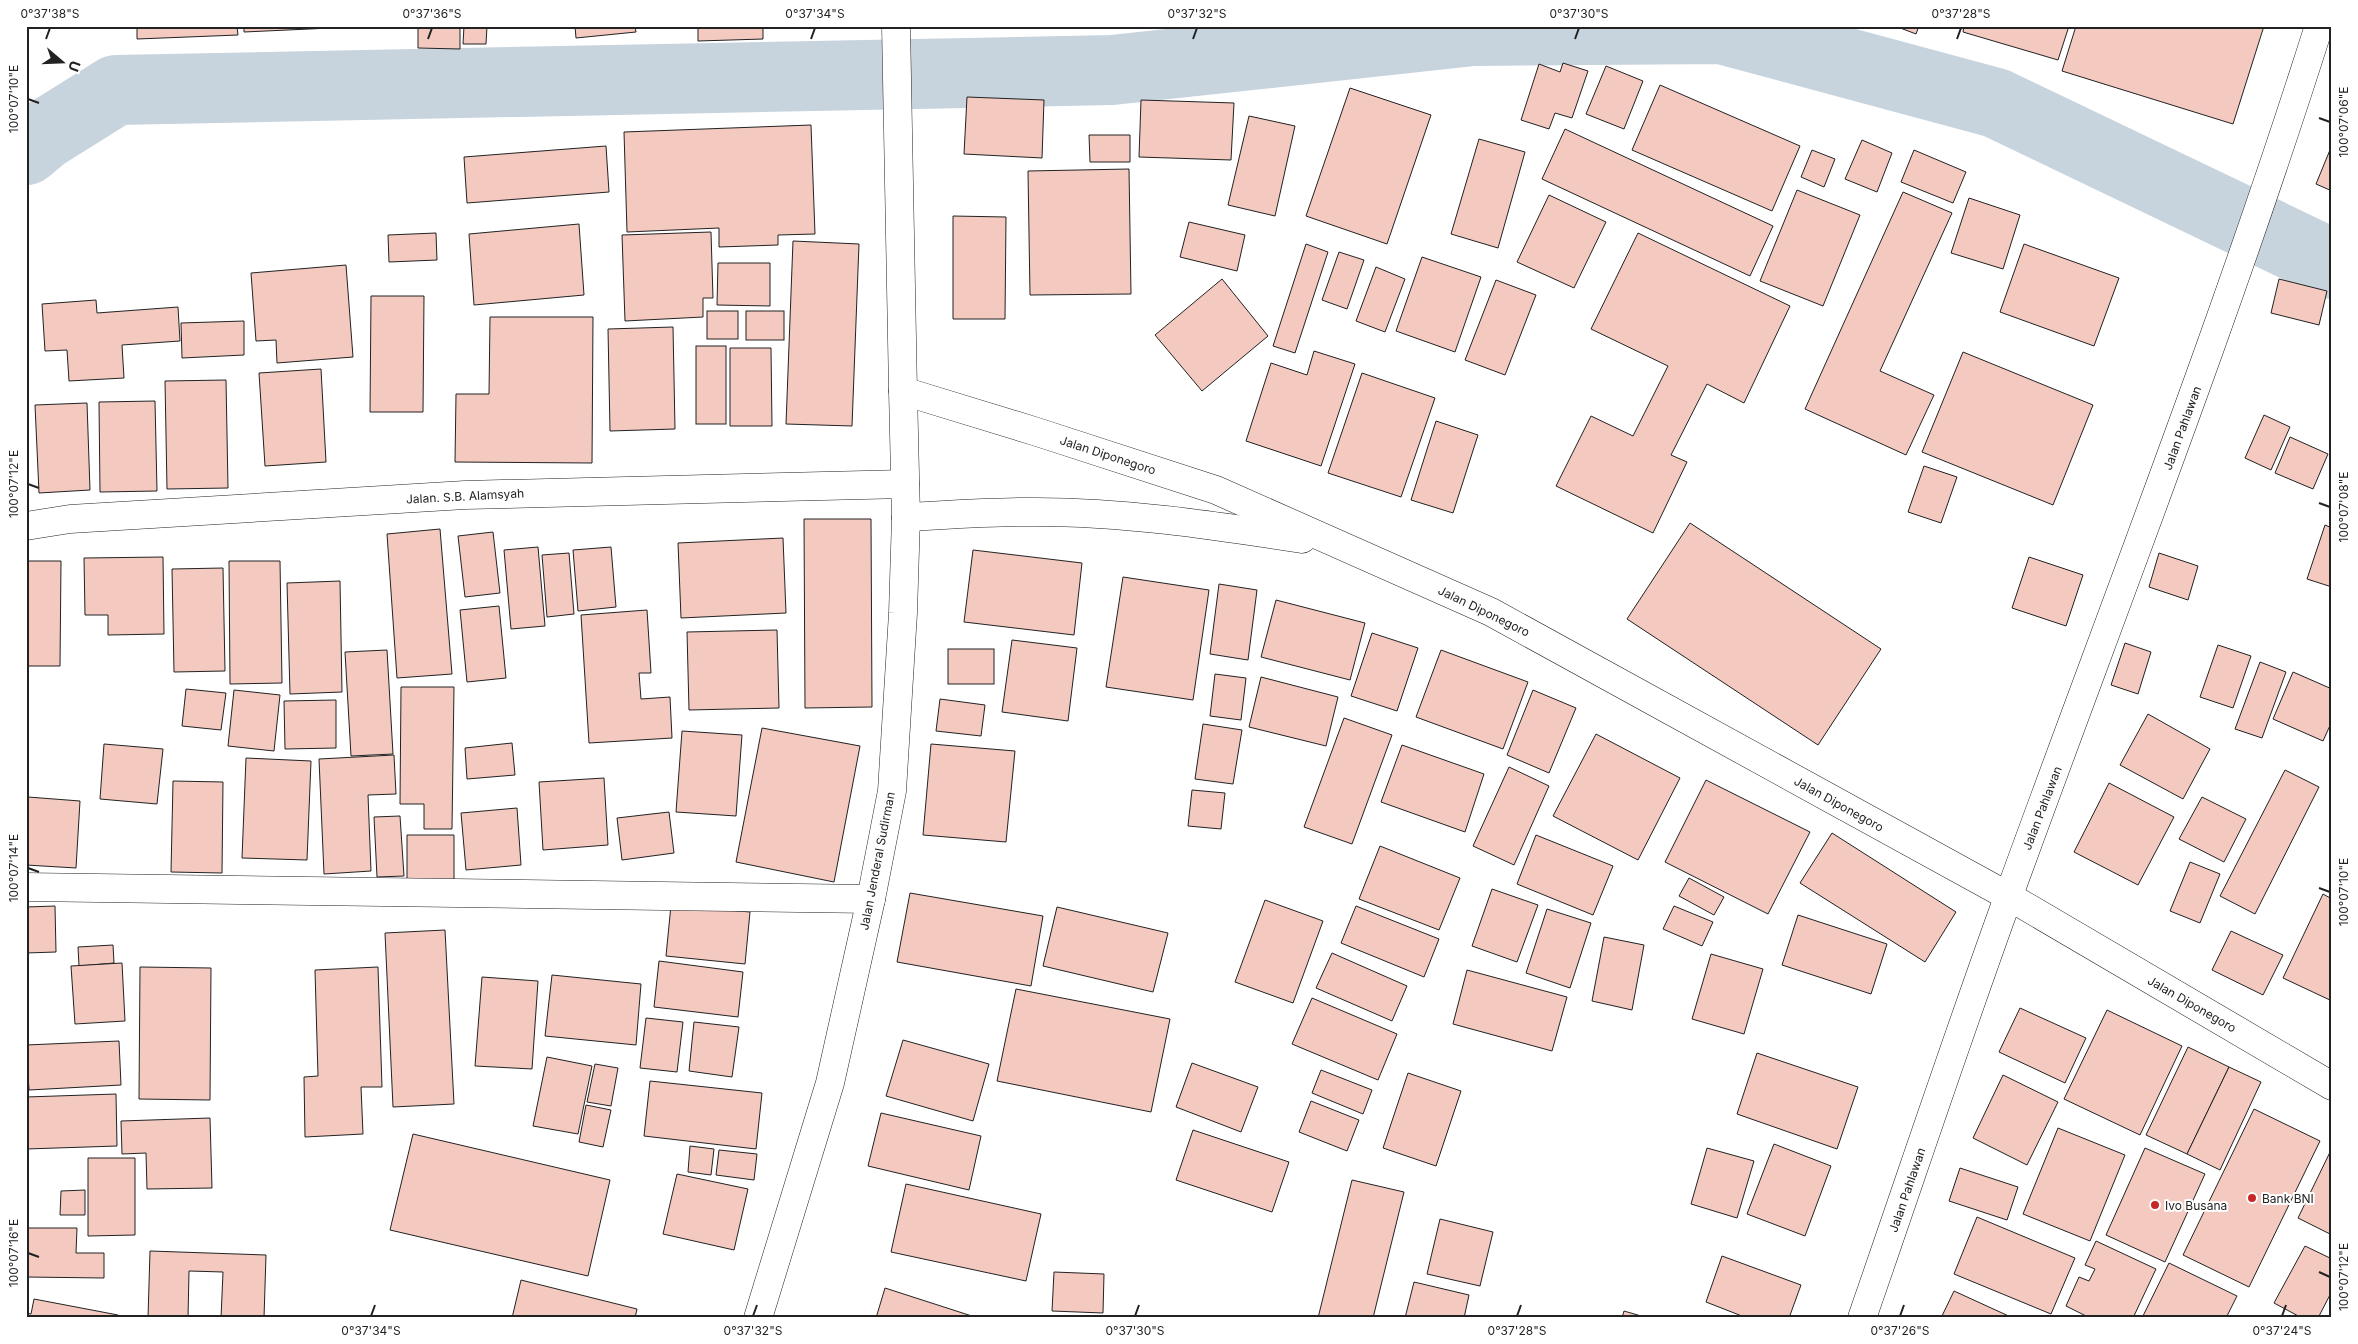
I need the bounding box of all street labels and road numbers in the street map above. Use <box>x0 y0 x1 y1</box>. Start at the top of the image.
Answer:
street label: Jalan Pahlawan <box>2160 384 2204 472</box>
street label: Jalan Diponegoro <box>1058 432 1158 478</box>
street label: Jalan. S.B. Alamsyah <box>406 485 524 507</box>
street label: Jalan Diponegoro <box>1436 582 1532 640</box>
street label: Jalan Pahlawan <box>2019 764 2065 852</box>
street label: Jalan Diponegoro <box>1792 773 1886 835</box>
street label: Jalan Jenderal Sudirman <box>856 791 898 931</box>
street label: Jalan Diponegoro <box>2145 973 2239 1035</box>
street label: Jalan Pahlawan <box>1886 1146 1928 1234</box>

